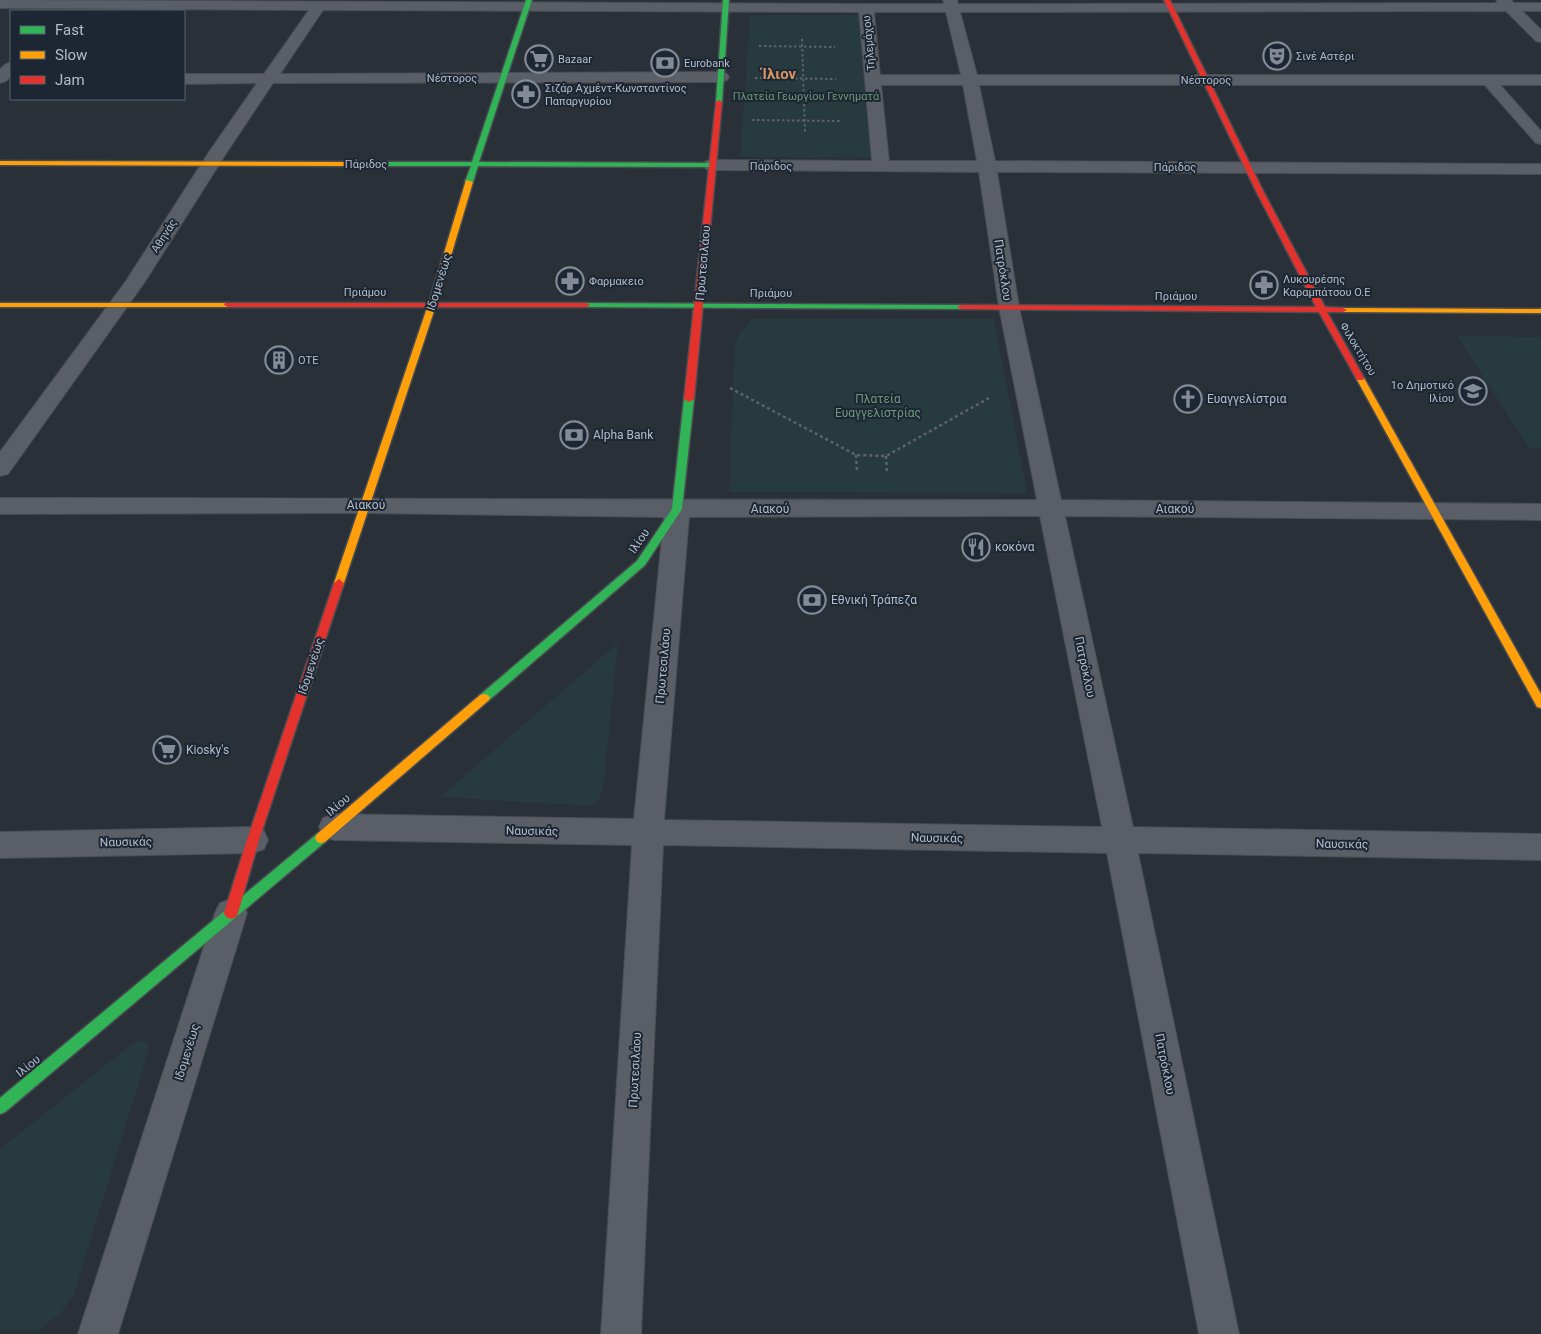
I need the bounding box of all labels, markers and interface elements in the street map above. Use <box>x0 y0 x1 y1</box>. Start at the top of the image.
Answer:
legend <box>10 10 185 100</box>
street label: Τηλεμάχου <box>860 15 878 71</box>
text: Fast <box>55 21 84 39</box>
theatre icon: Σινέ Αστέρι <box>1262 41 1292 71</box>
supermarket icon: Bazaar <box>524 44 554 74</box>
text: Slow <box>55 46 87 64</box>
bank icon: Eurobank <box>650 48 680 78</box>
place label: Σινέ Αστέρι <box>1296 50 1355 63</box>
place label: Bazaar <box>558 53 592 66</box>
place label: Eurobank <box>684 57 730 70</box>
district label: Ίλιον <box>760 65 797 83</box>
text: Jam <box>55 71 85 89</box>
street label: Νέστορος <box>427 72 477 85</box>
street label: Νέστορος <box>1181 74 1231 87</box>
pharmacy icon: Σιζάρ Αχμέντ-Κωνσταντίνος Παπαργυρίου <box>511 79 541 109</box>
place label: Σιζάρ Αχμέντ-Κωνσταντίνος Παπαργυρίου <box>545 82 687 108</box>
park label: Πλατεία Γεωργίου Γεννηματά <box>733 90 880 103</box>
street label: Πάριδος <box>345 158 387 171</box>
street label: Πάριδος <box>750 160 792 173</box>
street label: Πάριδος <box>1154 161 1196 174</box>
street label: Αθηνάς <box>148 217 180 255</box>
street label: Πρωτεσιλάου <box>693 225 713 301</box>
street label: Πατρόκλου <box>991 238 1015 302</box>
street label: Ιδομενέως <box>424 252 454 312</box>
pharmacy icon: Φαρμακειο <box>555 266 585 296</box>
pharmacy icon: Λυκουρέσης Καραμπάτσου Ο.Ε <box>1249 270 1279 300</box>
place label: Λυκουρέσης Καραμπάτσου Ο.Ε <box>1283 273 1370 299</box>
place label: Φαρμακειο <box>589 275 644 288</box>
street label: Πριάμου <box>344 286 386 299</box>
street label: Πριάμου <box>750 287 792 300</box>
street label: Πριάμου <box>1155 290 1197 303</box>
street label: Φιλοκτήτου <box>1337 320 1379 378</box>
building icon: ΟΤΕ <box>264 345 294 375</box>
place label: ΟΤΕ <box>298 354 318 367</box>
school or university icon: 1ο Δημοτικό Ιλίου <box>1458 376 1488 406</box>
place label: 1ο Δημοτικό Ιλίου <box>1391 379 1454 405</box>
church icon: Ευαγγελίστρια <box>1173 384 1203 414</box>
park label: Πλατεία Ευαγγελιστρίας <box>835 392 921 420</box>
place label: Ευαγγελίστρια <box>1207 392 1287 406</box>
bank icon: Alpha Bank <box>559 420 589 450</box>
place label: Alpha Bank <box>593 428 654 442</box>
street label: Αιακού <box>347 498 385 512</box>
street label: Αιακού <box>751 502 789 516</box>
street label: Αιακού <box>1156 502 1194 516</box>
street label: Ιλίου <box>626 526 652 556</box>
restaurant icon: κοκόνα <box>961 532 991 562</box>
place label: κοκόνα <box>995 540 1035 554</box>
bank icon: Εθνική Τράπεζα <box>797 585 827 615</box>
place label: Εθνική Τράπεζα <box>831 593 917 607</box>
street label: Πρωτεσιλάου <box>653 628 673 704</box>
street label: Πατρόκλου <box>1072 635 1098 699</box>
street label: Ιδομενέως <box>295 636 327 696</box>
supermarket icon: Kiosky's <box>152 735 182 765</box>
place label: Kiosky's <box>186 743 229 757</box>
street label: Ιλίου <box>323 791 353 819</box>
street label: Ναυσικάς <box>506 824 558 838</box>
street label: Ναυσικάς <box>911 831 963 845</box>
street label: Ναυσικάς <box>100 835 152 849</box>
street label: Ναυσικάς <box>1316 837 1368 851</box>
street label: Ιδομενέως <box>172 1022 202 1082</box>
street label: Πρωτεσιλάου <box>626 1032 644 1108</box>
street label: Πατρόκλου <box>1152 1032 1178 1096</box>
street label: Ιλίου <box>13 1052 43 1080</box>

